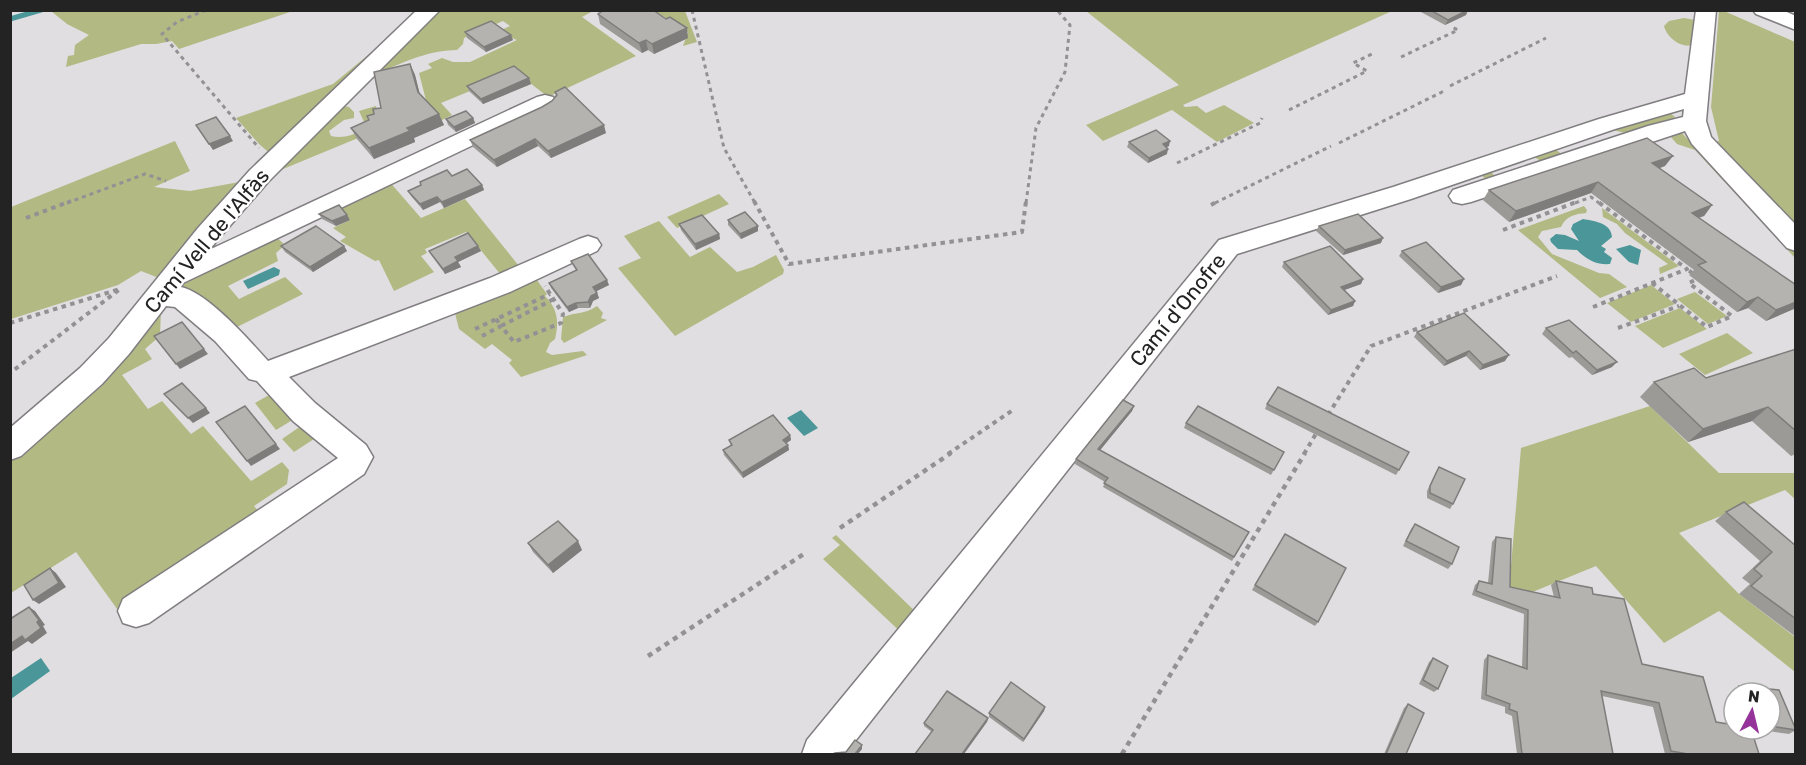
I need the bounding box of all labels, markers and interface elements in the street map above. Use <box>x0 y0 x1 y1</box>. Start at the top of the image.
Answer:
street label: Camí Vell de l'Alfàs <box>139 163 274 318</box>
street label: Camí d'Onofre <box>1124 248 1231 371</box>
north arrow <box>1722 681 1782 741</box>
text: N <box>1747 686 1761 707</box>

